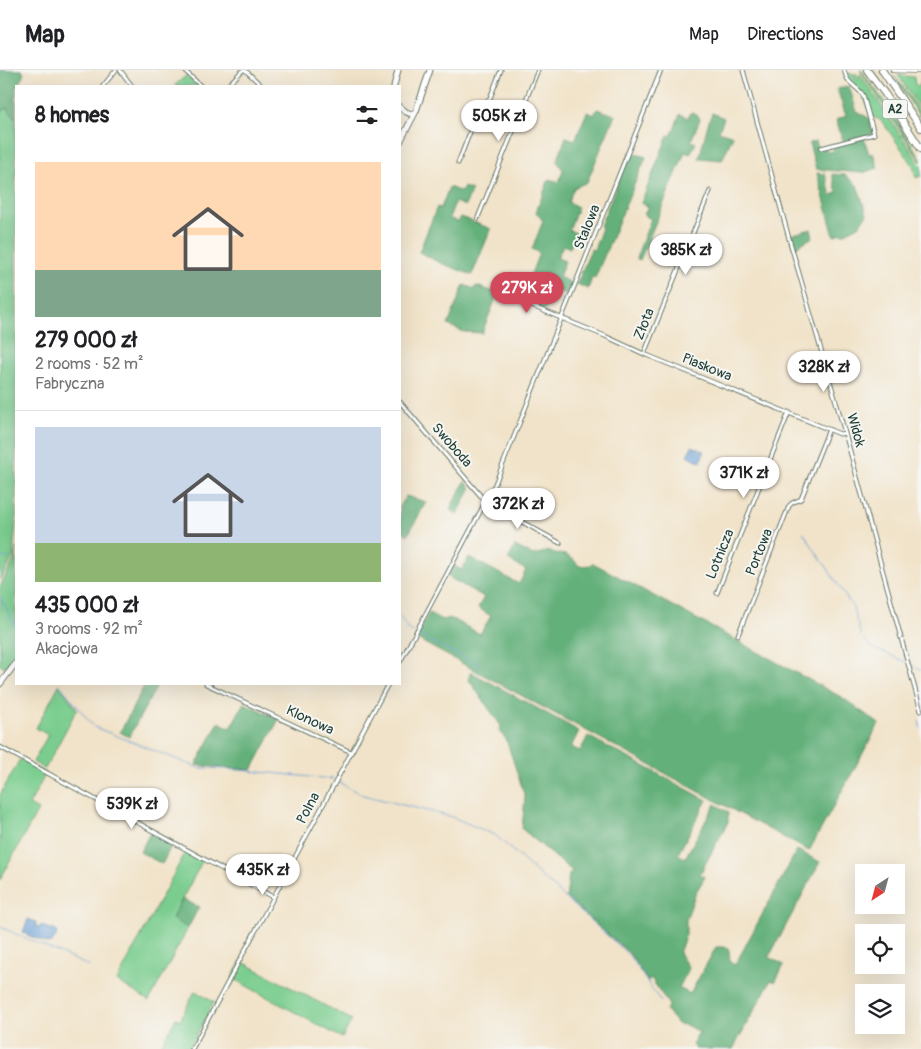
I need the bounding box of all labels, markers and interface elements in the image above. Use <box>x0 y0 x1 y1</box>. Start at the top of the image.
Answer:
text: Map <box>25 20 65 49</box>
text: Map <box>689 23 719 46</box>
text: Directions <box>747 23 823 46</box>
text: Saved <box>851 23 896 46</box>
pin: 505K zł <box>453 100 545 142</box>
road number: A2 <box>882 100 908 118</box>
icon: filters <box>353 101 381 129</box>
text: 8 homes <box>35 102 109 129</box>
text: 505K zł <box>472 106 526 126</box>
icon: home <box>163 194 253 284</box>
street label: Stalowa <box>570 202 604 252</box>
pin: 385K zł <box>640 234 732 276</box>
text: 385K zł <box>660 240 712 260</box>
pin: 279K zł <box>481 272 573 314</box>
text: 279K zł <box>501 278 553 298</box>
street label: Złota <box>630 306 658 342</box>
text: 279 000 zł <box>35 327 137 354</box>
street label: Piaskowa <box>680 349 734 385</box>
pin: 328K zł <box>778 350 870 393</box>
text: 2 rooms · 52 m² <box>35 354 144 374</box>
text: 328K zł <box>798 357 850 377</box>
text: Fabryczna <box>35 374 104 394</box>
street label: Widok <box>843 411 869 449</box>
street label: Swoboda <box>428 419 476 471</box>
pin: 371K zł <box>698 456 790 499</box>
icon: home <box>163 460 253 550</box>
text: 371K zł <box>719 463 769 483</box>
pin: 372K zł <box>472 488 564 530</box>
text: 372K zł <box>492 494 544 514</box>
street label: Portowa <box>742 526 776 578</box>
street label: Lotnicza <box>702 527 738 581</box>
text: 435 000 zł <box>35 592 139 619</box>
text: 3 rooms · 92 m² <box>35 619 143 639</box>
text: Akacjowa <box>35 639 98 659</box>
street label: Klonowa <box>283 702 337 738</box>
pin: 539K zł <box>86 788 178 830</box>
street label: Polna <box>293 789 323 827</box>
text: 539K zł <box>106 794 158 814</box>
pin: 435K zł <box>217 854 309 896</box>
text: 435K zł <box>237 860 289 880</box>
north arrow <box>855 864 905 914</box>
map controls <box>855 864 905 1034</box>
button: locate <box>855 924 905 974</box>
button: layers <box>855 984 905 1034</box>

